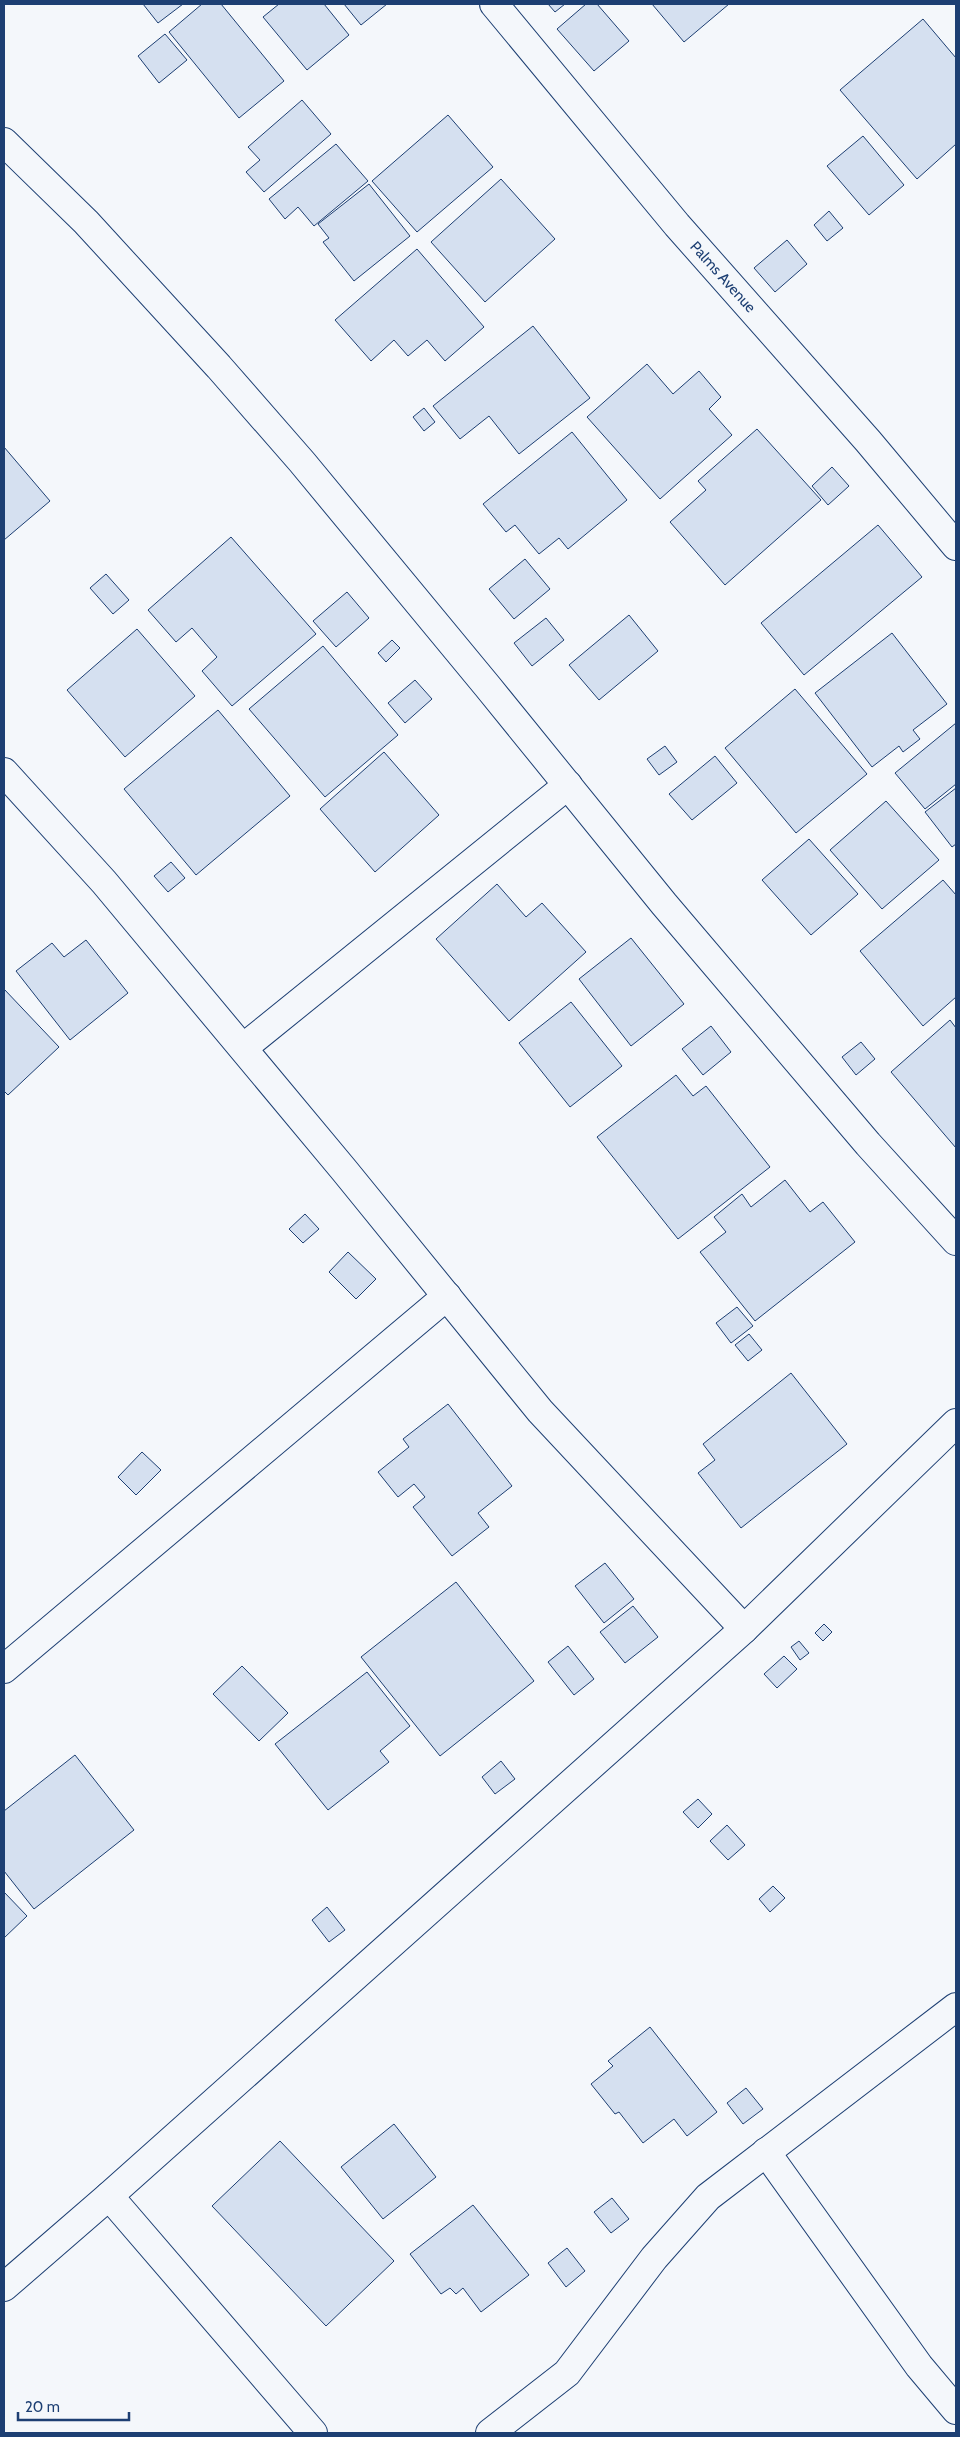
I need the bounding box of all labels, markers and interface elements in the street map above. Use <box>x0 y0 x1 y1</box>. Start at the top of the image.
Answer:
street label: Palms Avenue <box>686 238 760 316</box>
scale bar <box>18 2390 129 2422</box>
text: 20 m <box>25 2398 60 2416</box>

